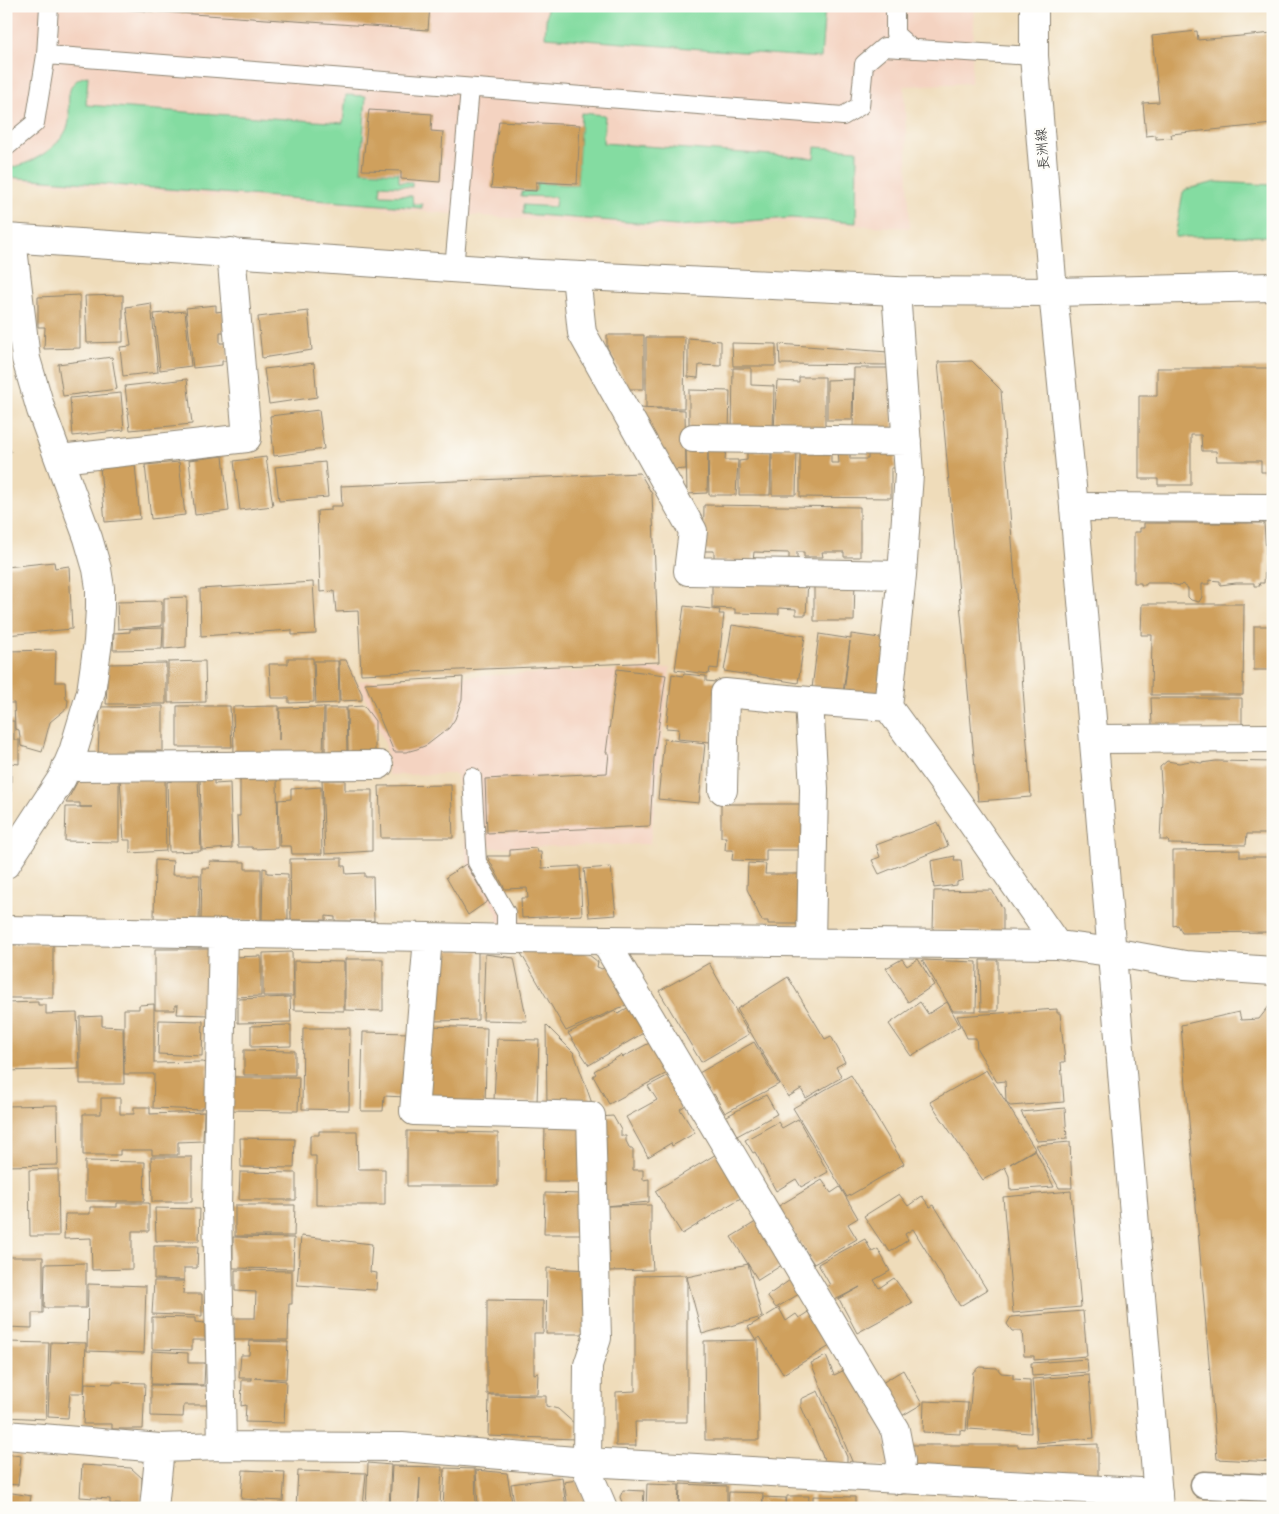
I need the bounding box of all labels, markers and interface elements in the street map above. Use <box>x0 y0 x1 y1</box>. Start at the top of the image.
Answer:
street label: 長洲線 <box>1030 127 1056 171</box>

